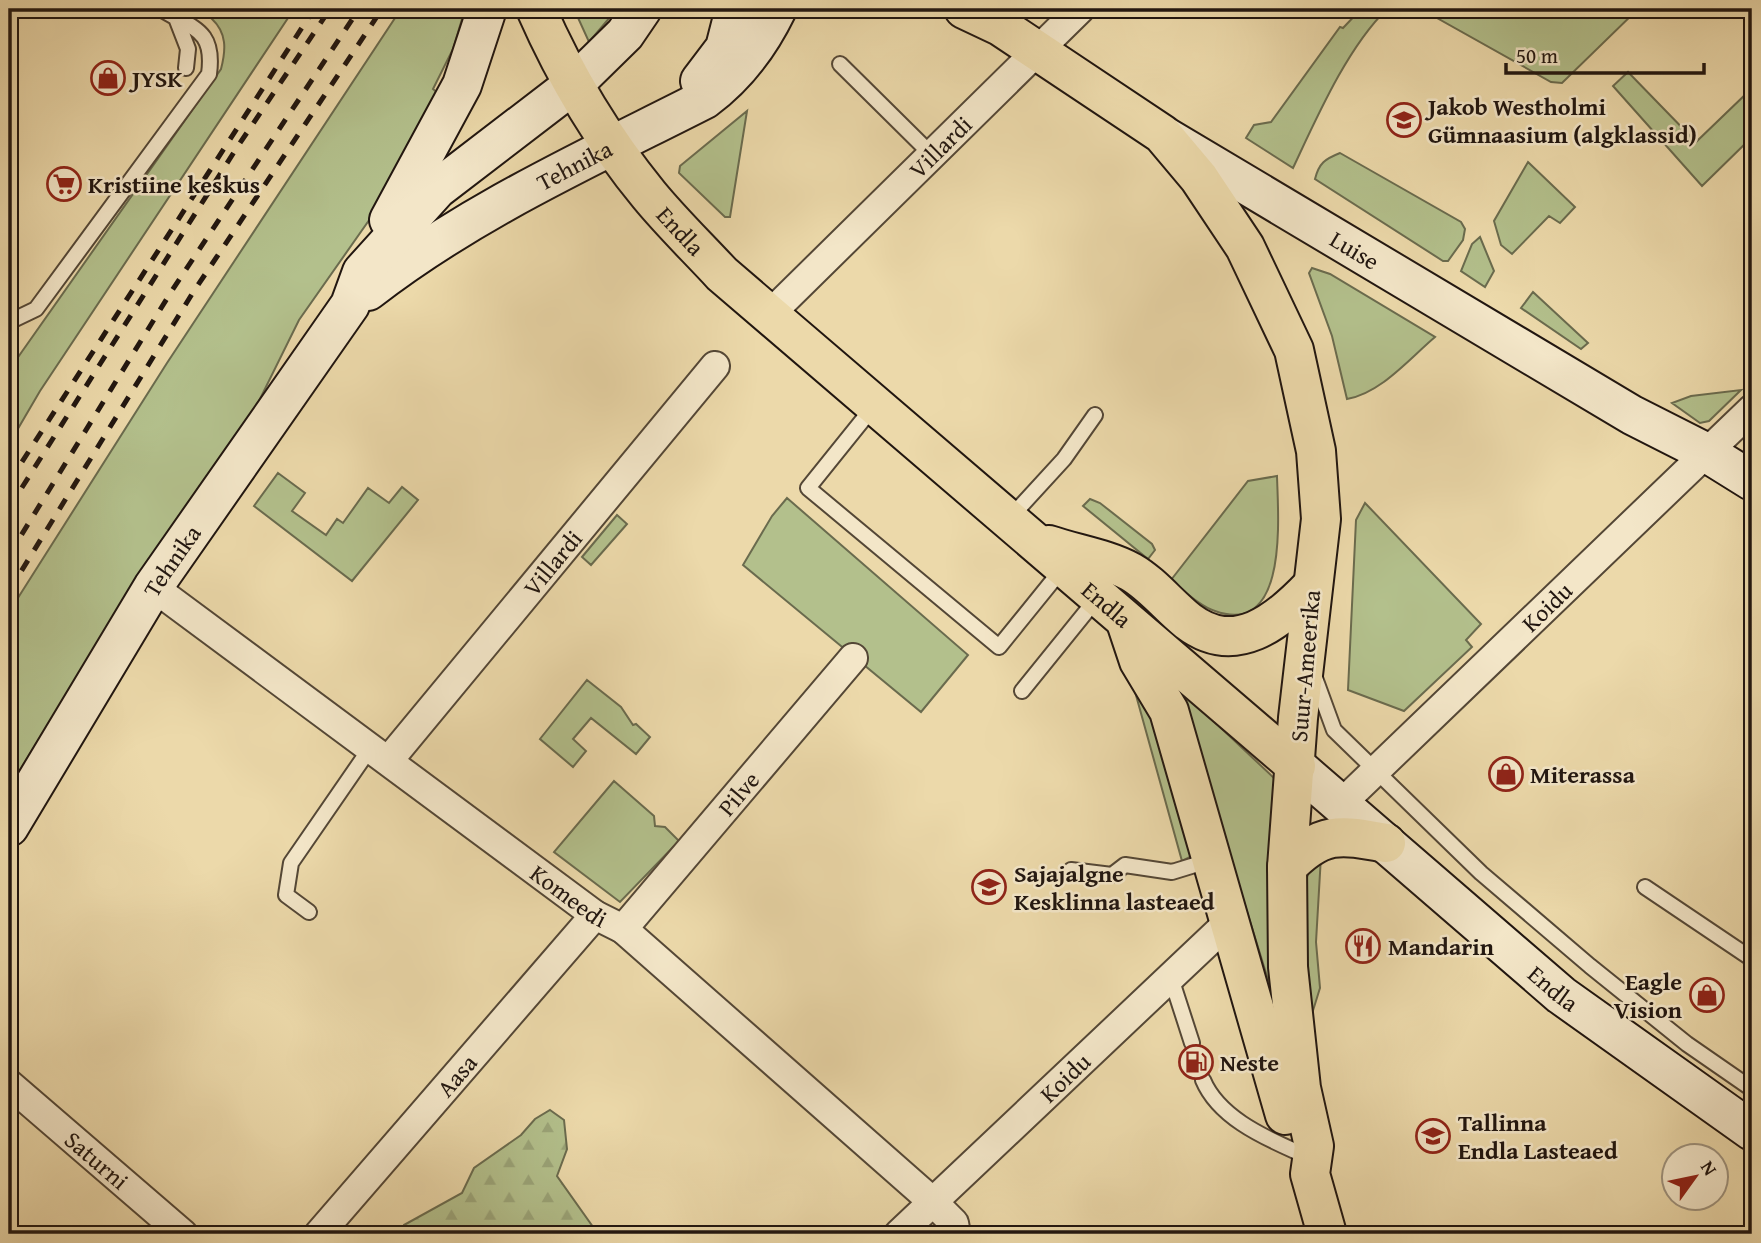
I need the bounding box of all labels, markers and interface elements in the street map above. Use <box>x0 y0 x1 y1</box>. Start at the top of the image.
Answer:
scale bar <box>1506 32 1703 76</box>
text: 50 m <box>1516 40 1558 71</box>
shop icon: JYSK <box>89 59 127 97</box>
place label: JYSK <box>128 61 183 96</box>
place label: Jakob Westholmi Gümnaasium (algklassid) <box>1424 89 1697 152</box>
school or university icon: Jakob Westholmi Gümnaasium (algklassid) <box>1385 101 1423 139</box>
street label: Villardi <box>901 107 980 186</box>
street label: Tehnika <box>530 131 619 199</box>
supermarket icon: Kristiine keskus <box>45 165 83 203</box>
place label: Kristiine keskus <box>88 167 260 202</box>
street label: Endla <box>649 198 713 264</box>
street label: Luise <box>1324 221 1386 278</box>
street label: Tehnika <box>134 517 209 603</box>
street label: Villardi <box>514 522 590 603</box>
street label: Endla <box>1074 572 1140 636</box>
street label: Koidu <box>1513 573 1580 640</box>
street label: Suur-Ameerika <box>1281 588 1329 744</box>
shop icon: Miterassa <box>1487 755 1525 793</box>
place label: Miterassa <box>1530 757 1636 792</box>
street label: Pilve <box>709 763 767 823</box>
street label: Komeedi <box>523 855 613 936</box>
place label: Sajajalgne Kesklinna lasteaed <box>1014 856 1215 919</box>
school or university icon: Sajajalgne Kesklinna lasteaed <box>970 868 1008 906</box>
restaurant icon: Mandarin <box>1344 927 1382 965</box>
place label: Mandarin <box>1388 929 1494 964</box>
street label: Endla <box>1520 957 1586 1020</box>
place label: Eagle Vision <box>1614 964 1682 1027</box>
shop icon: Eagle Vision <box>1688 976 1726 1014</box>
fuel station icon: Neste <box>1177 1043 1215 1081</box>
street label: Koidu <box>1031 1044 1098 1110</box>
place label: Neste <box>1220 1045 1279 1080</box>
street label: Aasa <box>428 1046 485 1104</box>
place label: Tallinna Endla Lasteaed <box>1458 1105 1618 1168</box>
school or university icon: Tallinna Endla Lasteaed <box>1414 1117 1452 1155</box>
street label: Saturni <box>57 1122 137 1198</box>
north arrow <box>1660 1142 1730 1212</box>
text: N <box>1694 1155 1725 1181</box>

